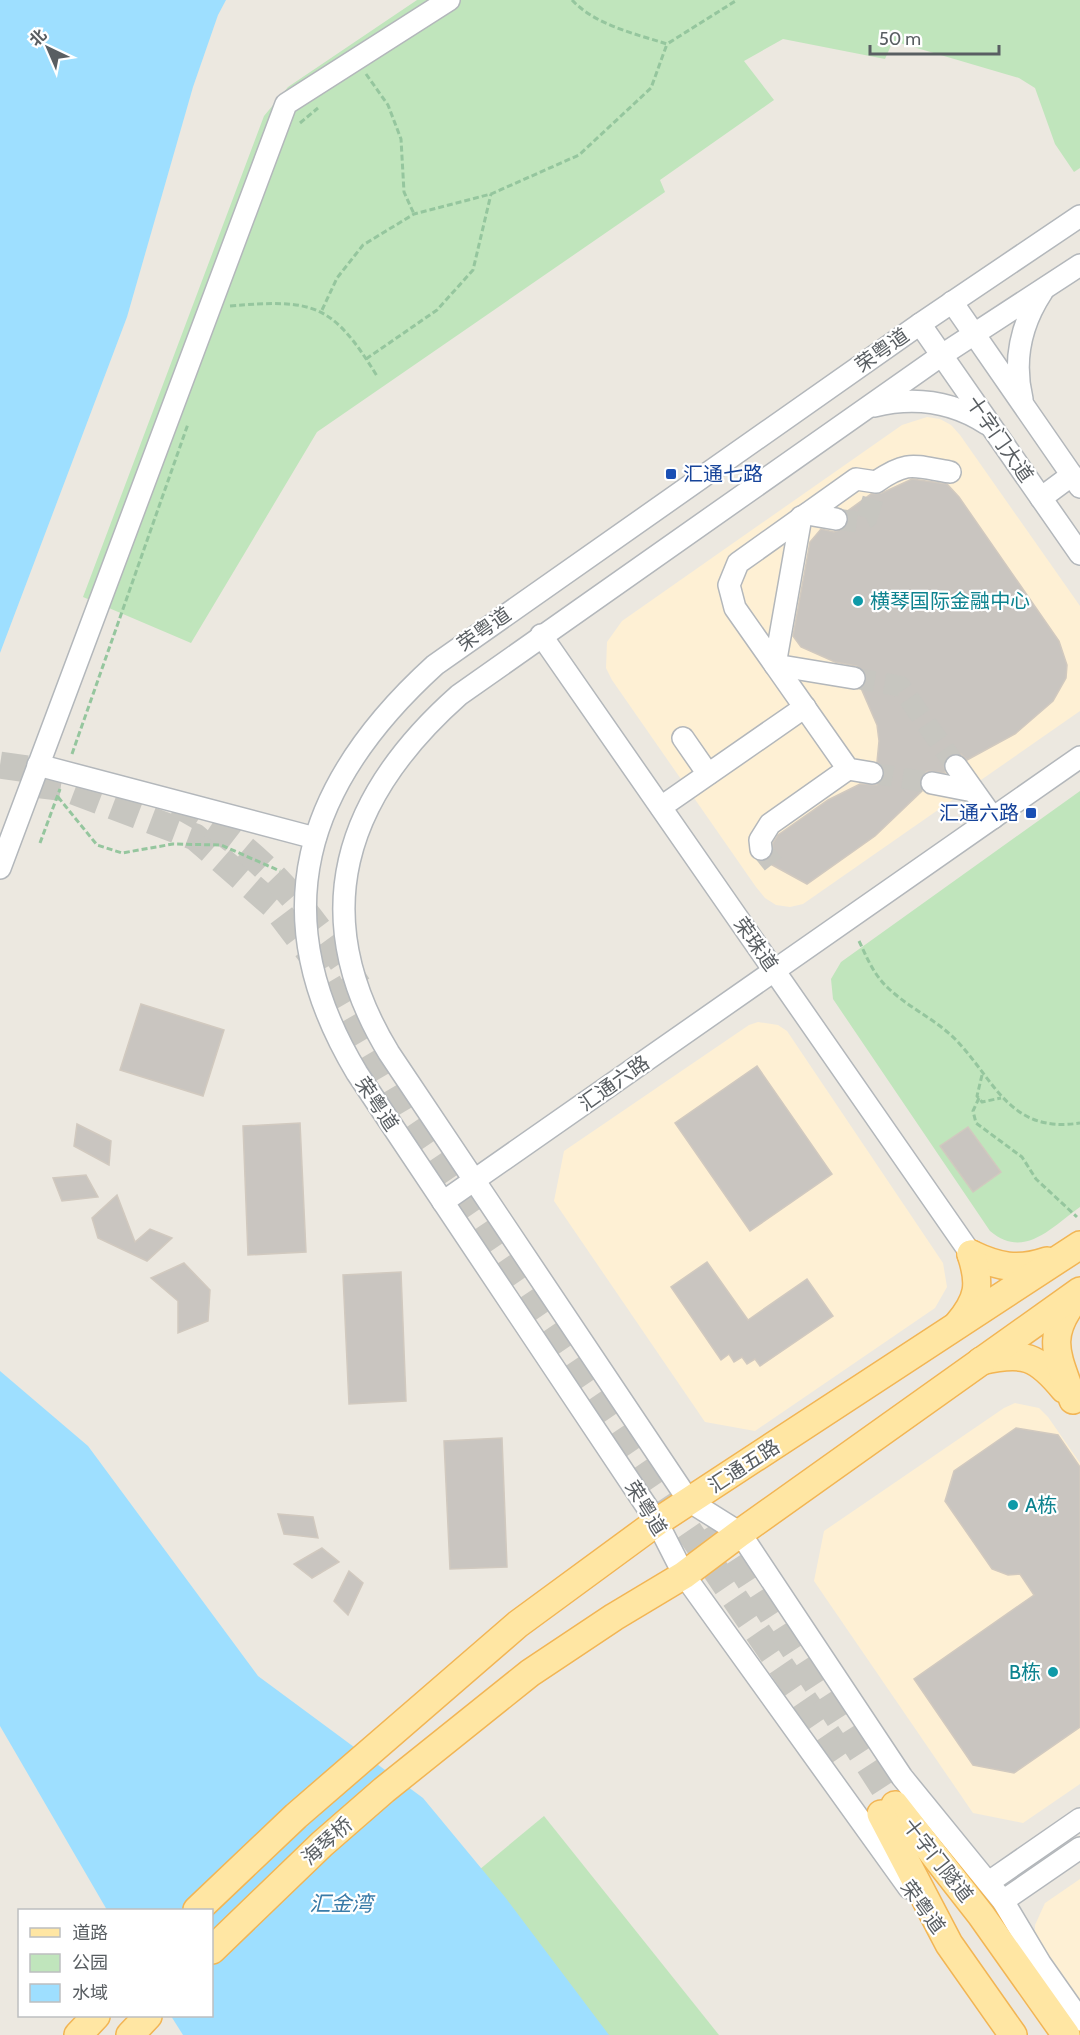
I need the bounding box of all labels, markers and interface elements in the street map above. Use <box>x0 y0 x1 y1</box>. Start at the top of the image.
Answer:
north arrow <box>18 18 78 78</box>
scale bar <box>870 18 999 56</box>
text: 北 <box>26 25 50 50</box>
text: 50 m <box>879 28 921 50</box>
street label: 荣粤道 <box>851 323 913 377</box>
street label: 十字门大道 <box>961 391 1039 487</box>
place label: 汇通七路 <box>683 462 763 486</box>
marker: 汇通七路 <box>664 467 678 481</box>
place label: 横琴国际金融中心 <box>870 589 1030 613</box>
marker: 横琴国际金融中心 <box>851 594 865 608</box>
street label: 荣粤道 <box>453 602 515 656</box>
place label: 汇通六路 <box>939 801 1019 825</box>
marker: 汇通六路 <box>1024 806 1038 820</box>
street label: 荣珠道 <box>729 913 783 975</box>
street label: 汇通六路 <box>574 1050 654 1116</box>
street label: 荣粤道 <box>350 1072 404 1136</box>
street label: 汇通五路 <box>704 1434 784 1498</box>
street label: 荣粤道 <box>620 1476 672 1540</box>
place label: A栋 <box>1025 1493 1057 1517</box>
marker: A栋 <box>1006 1498 1020 1512</box>
place label: B栋 <box>1009 1660 1041 1684</box>
marker: B栋 <box>1046 1665 1060 1679</box>
street label: 海琴桥 <box>297 1812 357 1870</box>
street label: 十字门隧道 <box>898 1813 978 1907</box>
street label: 荣粤道 <box>896 1876 950 1938</box>
water label: 汇金湾 <box>310 1891 375 1916</box>
legend <box>18 1909 213 2017</box>
text: 道路 <box>72 1922 108 1944</box>
text: 公园 <box>72 1952 108 1974</box>
text: 水域 <box>72 1982 108 2004</box>

